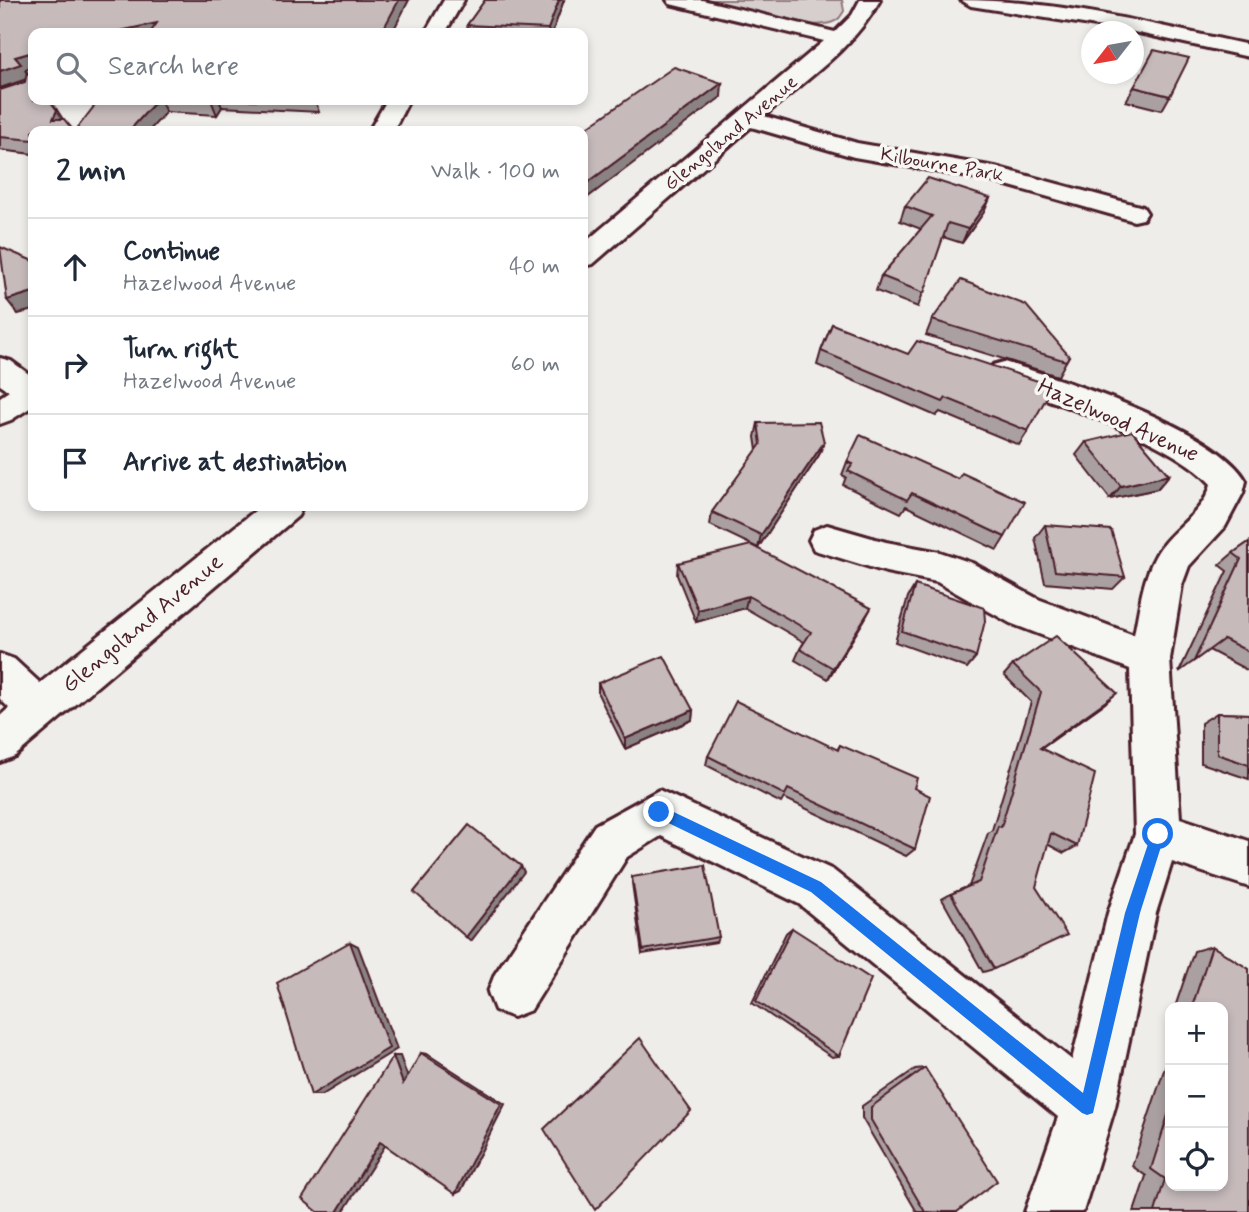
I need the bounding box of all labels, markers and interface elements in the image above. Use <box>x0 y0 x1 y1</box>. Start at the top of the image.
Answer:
north arrow <box>1081 21 1144 84</box>
search box <box>28 28 588 105</box>
icon: search <box>52 48 90 86</box>
text: Search here <box>108 50 239 84</box>
street label: Glengoland Avenue <box>659 70 804 197</box>
street label: Kilbourne Park <box>879 142 1006 188</box>
text: 2 min <box>56 152 126 191</box>
text: Walk · 100 m <box>431 157 560 187</box>
text: Continue <box>123 235 220 269</box>
icon: ahead <box>56 248 94 286</box>
text: 40 m <box>509 252 560 282</box>
text: Hazelwood Avenue <box>123 269 296 299</box>
text: Turn right <box>123 333 239 367</box>
icon: right <box>56 346 94 384</box>
text: 60 m <box>511 350 560 380</box>
text: Hazelwood Avenue <box>123 367 296 397</box>
street label: Hazelwood Avenue <box>1033 372 1203 470</box>
icon: arrive <box>56 444 94 482</box>
text: Arrive at destination <box>123 446 347 480</box>
street label: Glengoland Avenue <box>56 548 230 700</box>
route end <box>643 796 674 827</box>
route start <box>1142 818 1173 849</box>
map controls <box>1165 1002 1228 1191</box>
button: + <box>1165 1002 1228 1065</box>
button: − <box>1165 1065 1228 1128</box>
button: locate <box>1165 1128 1228 1191</box>

